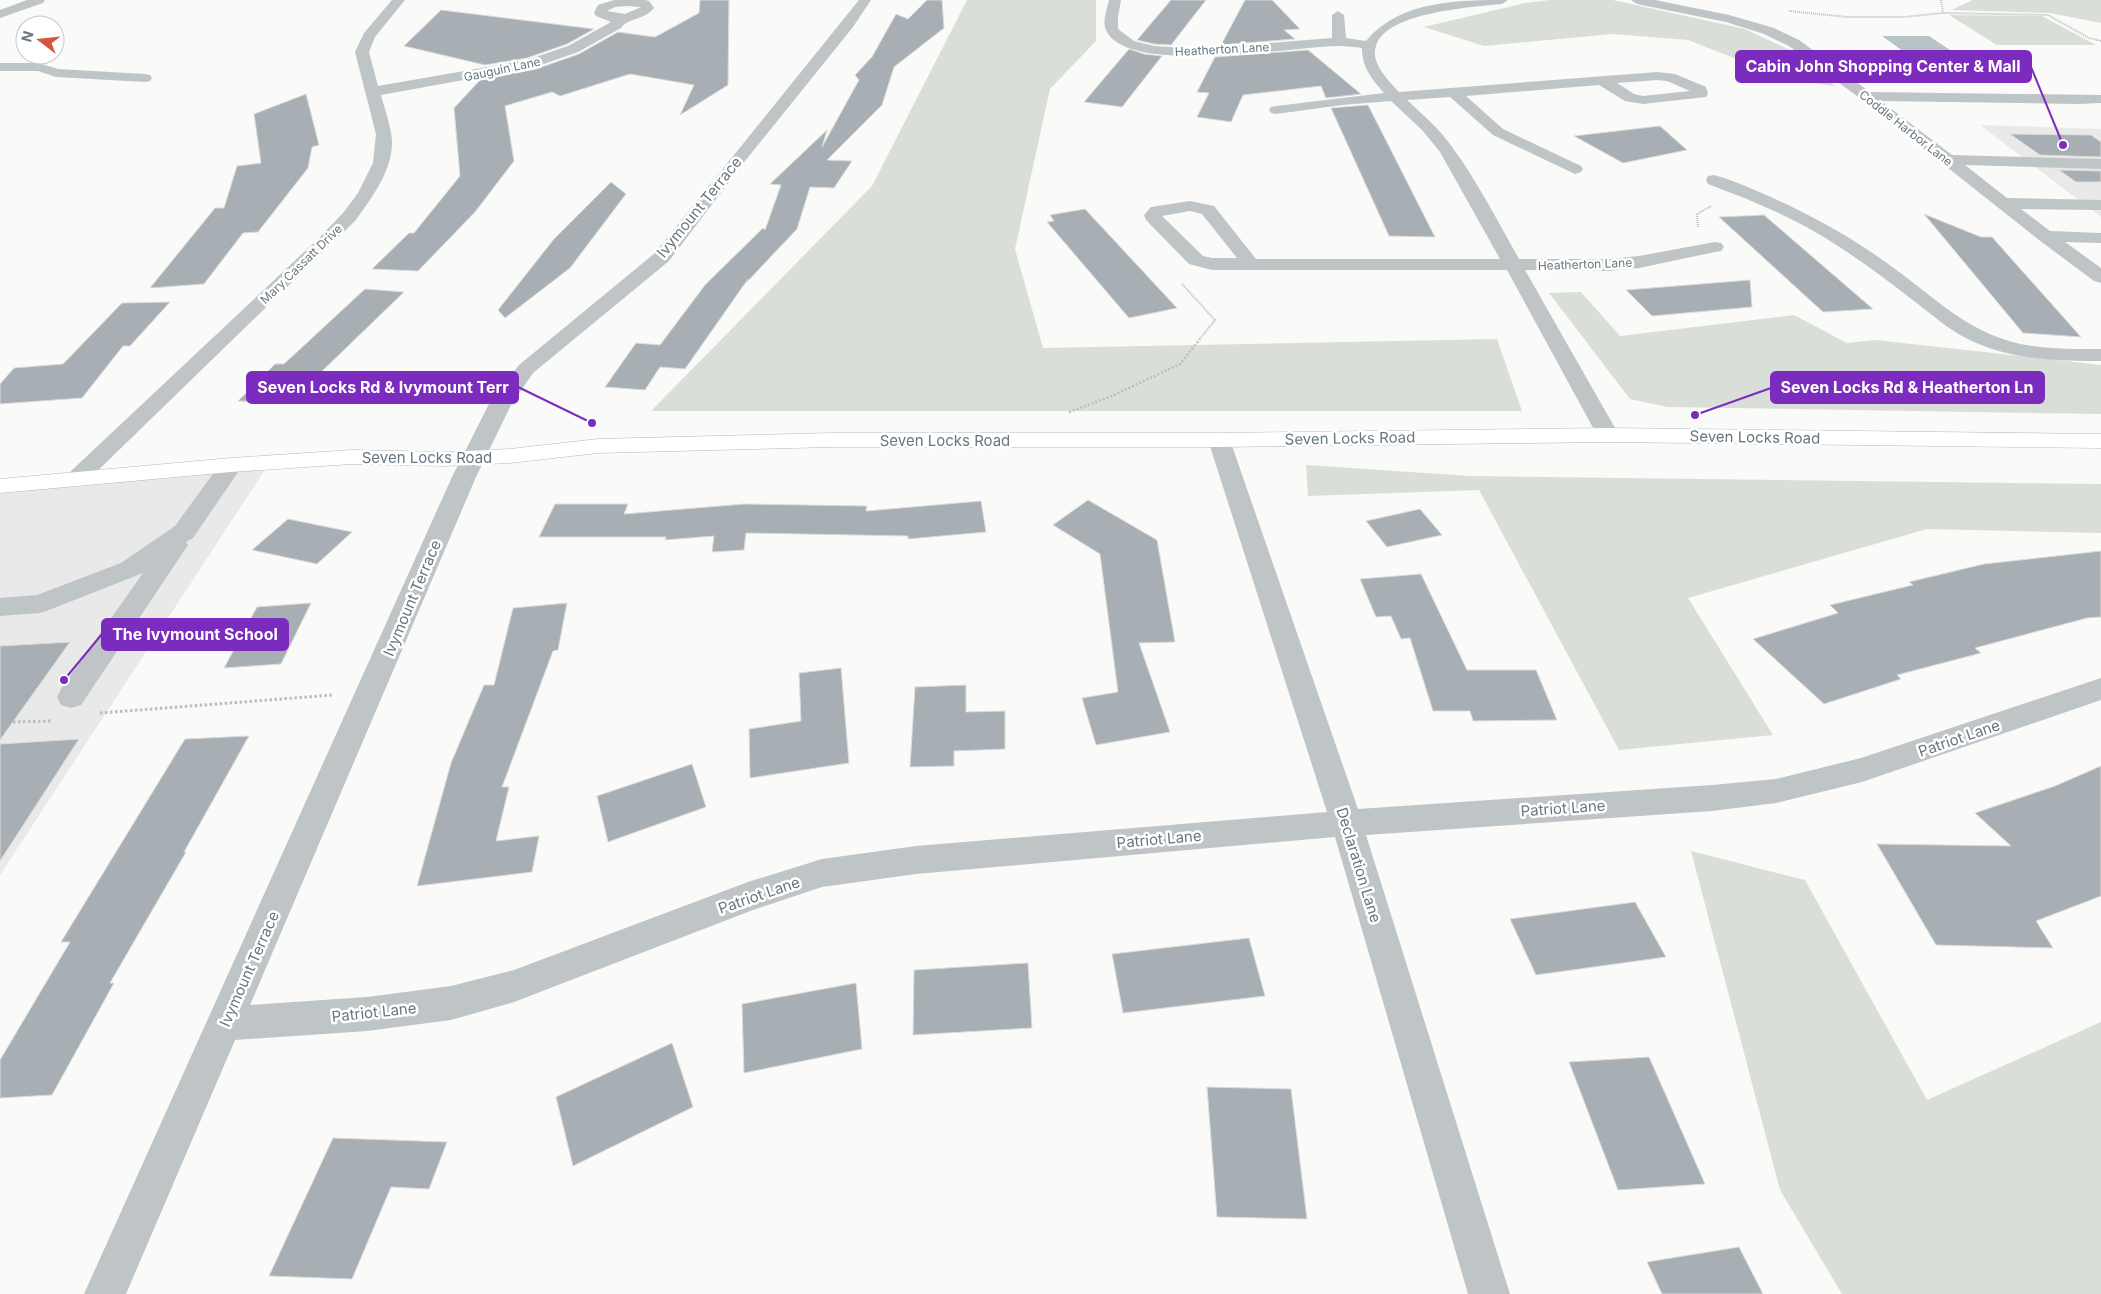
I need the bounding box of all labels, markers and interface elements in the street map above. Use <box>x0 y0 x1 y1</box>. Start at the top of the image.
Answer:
north arrow <box>15 15 65 65</box>
text: N <box>17 29 37 44</box>
street label: Heatherton Lane <box>1174 39 1270 59</box>
callout: Cabin John Shopping Center & Mall <box>1736 51 2031 82</box>
street label: Gauguin Lane <box>462 54 542 84</box>
text: Cabin John Shopping Center & Mall <box>1745 56 2021 76</box>
street label: Coddle Harbor Lane <box>1856 87 1956 169</box>
street label: Ivymount Terrace <box>652 153 746 261</box>
street label: Mary Cassatt Drive <box>257 221 345 307</box>
street label: Heatherton Lane <box>1537 255 1633 273</box>
callout: Seven Locks Rd & Ivymount Terr <box>247 372 518 403</box>
callout: Seven Locks Rd & Heatherton Ln <box>1771 372 2044 403</box>
text: Seven Locks Rd & Ivymount Terr <box>257 377 509 397</box>
text: Seven Locks Rd & Heatherton Ln <box>1781 377 2033 397</box>
street label: Seven Locks Road <box>1690 426 1820 448</box>
street label: Seven Locks Road <box>1285 427 1415 449</box>
street label: Seven Locks Road <box>880 431 1010 450</box>
street label: Seven Locks Road <box>362 448 492 467</box>
street label: Ivymount Terrace <box>379 537 445 659</box>
callout: The Ivymount School <box>102 619 288 650</box>
text: The Ivymount School <box>112 624 278 644</box>
street label: Patriot Lane <box>1916 715 2002 761</box>
street label: Patriot Lane <box>1520 796 1606 820</box>
street label: Declaration Lane <box>1332 805 1386 925</box>
street label: Patriot Lane <box>1116 826 1202 852</box>
street label: Patriot Lane <box>716 872 802 918</box>
street label: Ivymount Terrace <box>215 908 283 1030</box>
street label: Patriot Lane <box>331 998 417 1026</box>

